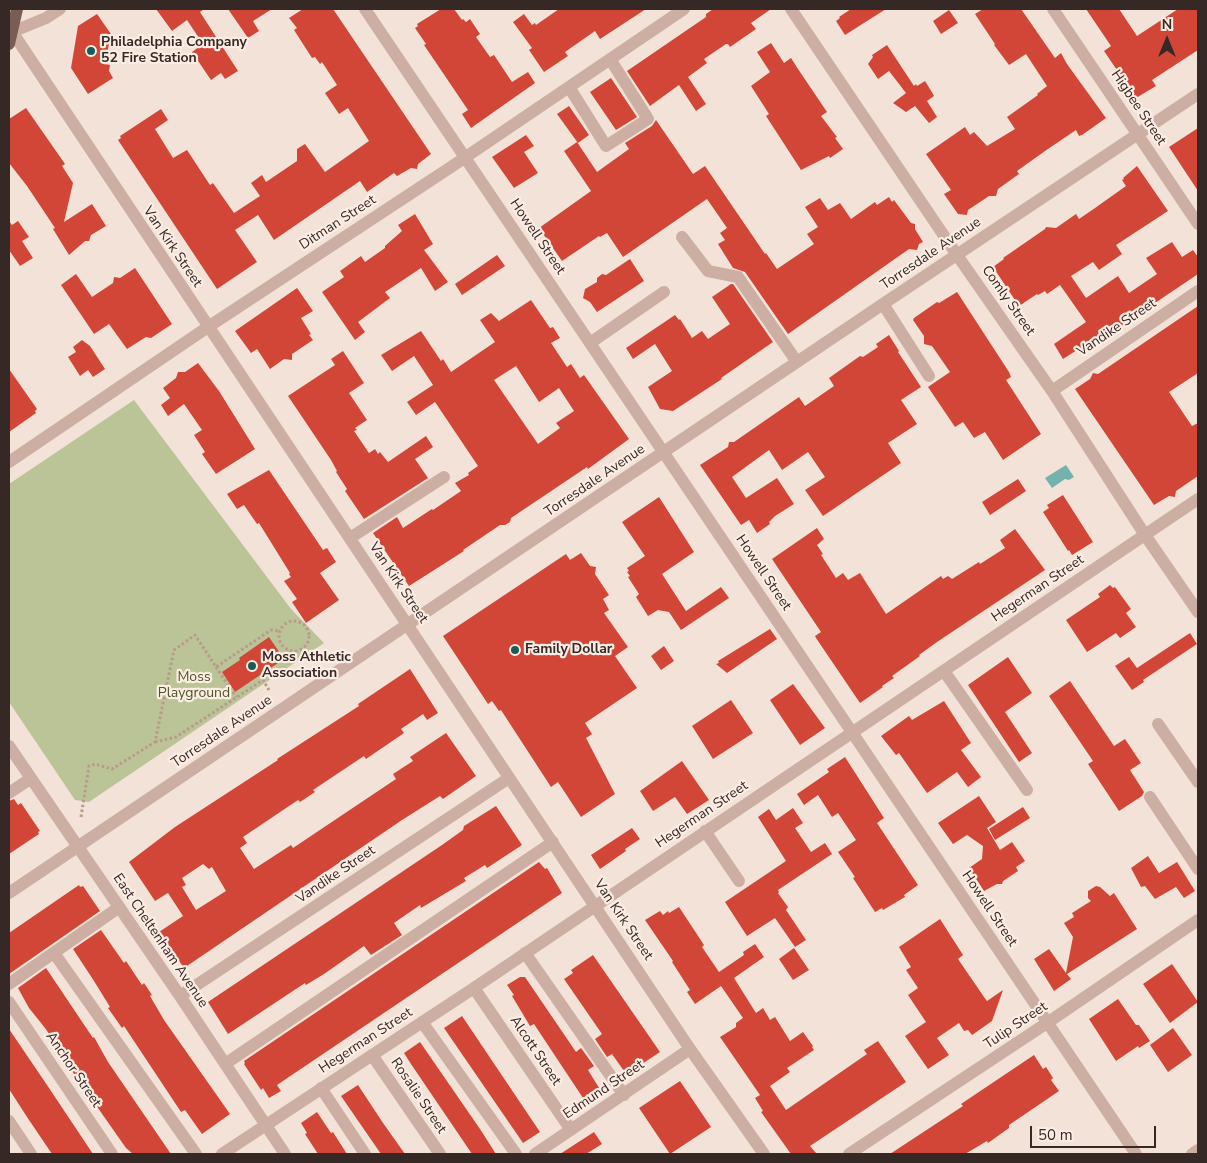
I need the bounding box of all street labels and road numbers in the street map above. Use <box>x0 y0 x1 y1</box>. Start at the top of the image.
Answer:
street label: Higbee Street <box>1107 67 1169 149</box>
street label: Ditman Street <box>297 192 379 254</box>
street label: Howell Street <box>506 196 568 278</box>
street label: Van Kirk Street <box>139 203 205 291</box>
street label: Torresdale Avenue <box>878 214 984 294</box>
street label: Comly Street <box>978 263 1038 339</box>
street label: Vandike Street <box>1074 295 1160 361</box>
street label: Torresdale Avenue <box>542 441 648 521</box>
street label: Howell Street <box>732 532 794 614</box>
street label: Van Kirk Street <box>365 539 431 627</box>
street label: Hegerman Street <box>989 552 1087 626</box>
street label: Torresdale Avenue <box>169 692 275 772</box>
street label: Hegerman Street <box>653 778 751 852</box>
street label: Vandike Street <box>293 842 379 908</box>
street label: Howell Street <box>958 868 1020 950</box>
street label: East Cheltenham Avenue <box>109 871 211 1011</box>
street label: Van Kirk Street <box>590 876 656 964</box>
street label: Tulip Street <box>981 999 1051 1053</box>
street label: Hegerman Street <box>316 1005 416 1077</box>
street label: Alcott Street <box>506 1013 564 1089</box>
street label: Anchor Street <box>42 1029 104 1111</box>
street label: Rosalie Street <box>386 1055 450 1137</box>
street label: Edmund Street <box>560 1057 648 1123</box>

